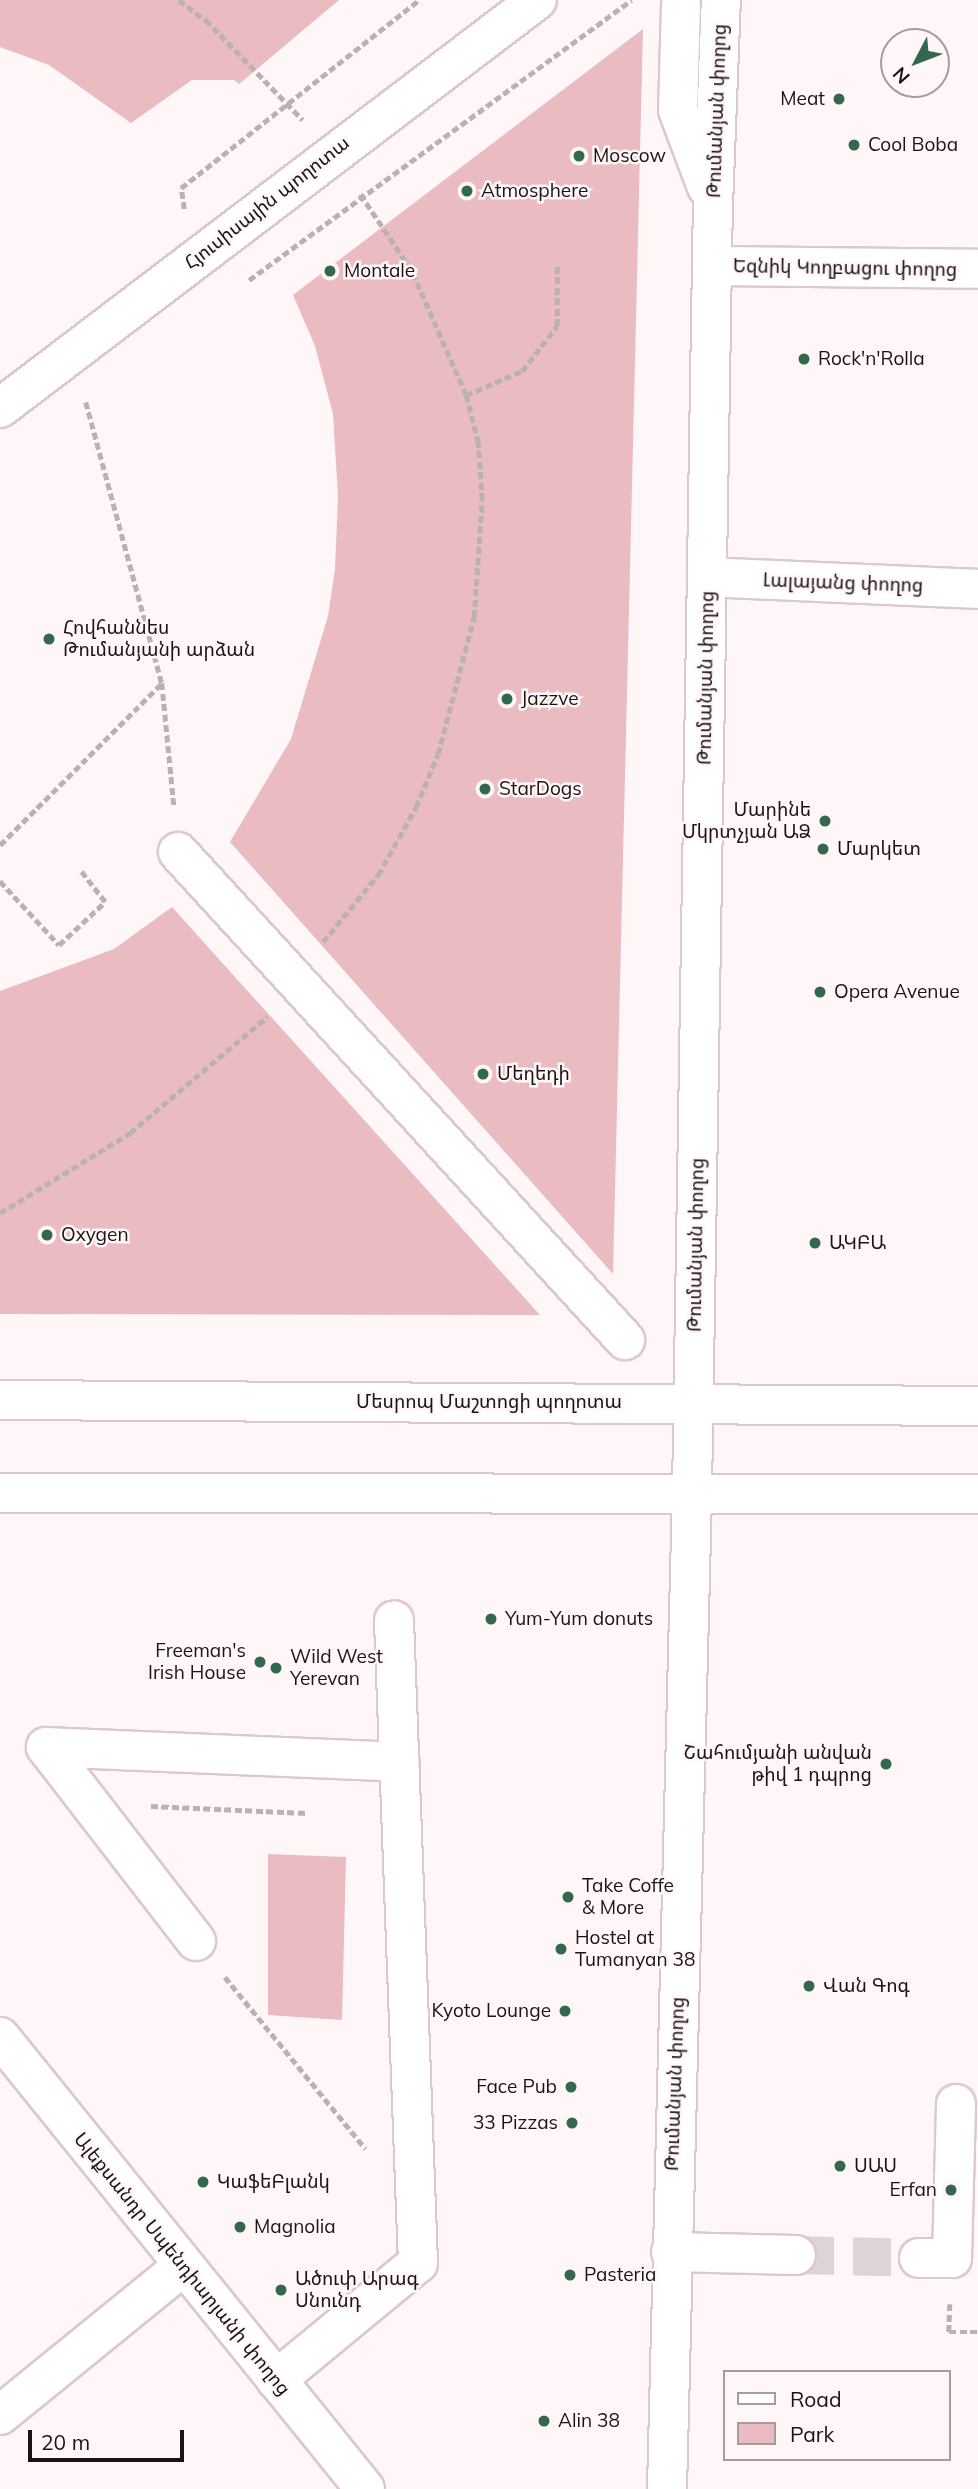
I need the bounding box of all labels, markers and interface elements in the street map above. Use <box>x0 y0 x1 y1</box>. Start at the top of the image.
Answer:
street label: Թումանյան փողոց <box>703 23 731 199</box>
north arrow <box>880 28 950 98</box>
text: N <box>887 62 915 89</box>
place label: Meat <box>780 88 825 110</box>
marker: Meat <box>831 91 847 107</box>
street label: Հյուսիսային պողոտա <box>180 132 354 274</box>
place label: Cool Boba <box>868 134 958 156</box>
marker: Cool Boba <box>846 137 862 153</box>
place label: Moscow <box>593 145 666 167</box>
marker: Moscow <box>571 148 587 164</box>
place label: Atmosphere <box>481 180 588 202</box>
marker: Atmosphere <box>459 183 475 199</box>
street label: Եզնիկ Կողբացու փողոց <box>733 255 957 281</box>
place label: Montale <box>344 260 415 282</box>
marker: Montale <box>322 263 338 279</box>
place label: Rock'n'Rolla <box>818 348 925 370</box>
marker: Rock'n'Rolla <box>796 351 812 367</box>
street label: Լալայանց փողոց <box>762 569 924 597</box>
street label: Թումանյան փողոց <box>693 591 719 765</box>
place label: Հովհաննես Թումանյանի արձան <box>63 617 255 661</box>
marker: Հովհաննես Թումանյանի արձան <box>41 631 57 647</box>
place label: Jazzve <box>521 688 579 710</box>
marker: Jazzve <box>499 691 515 707</box>
place label: StarDogs <box>499 778 582 800</box>
marker: StarDogs <box>477 781 493 797</box>
place label: Մարինե Մկրտչյան ԱՁ <box>682 799 811 843</box>
marker: Մարինե Մկրտչյան ԱՁ <box>817 813 833 829</box>
place label: Մարկետ <box>837 838 921 860</box>
marker: Մարկետ <box>815 841 831 857</box>
place label: Opera Avenue <box>834 981 960 1003</box>
marker: Opera Avenue <box>812 984 828 1000</box>
place label: Մեղեդի <box>497 1063 570 1085</box>
marker: Մեղեդի <box>475 1066 491 1082</box>
street label: Թումանյան փողոց <box>683 1158 709 1332</box>
place label: Oxygen <box>61 1224 129 1246</box>
marker: Oxygen <box>39 1227 55 1243</box>
place label: ԱԿԲԱ <box>829 1232 886 1254</box>
marker: ԱԿԲԱ <box>807 1235 823 1251</box>
street label: Մեսրոպ Մաշտոցի պողոտա <box>356 1391 622 1413</box>
place label: Yum-Yum donuts <box>505 1608 653 1630</box>
marker: Yum-Yum donuts <box>483 1611 499 1627</box>
place label: Freeman's Irish House <box>148 1640 246 1684</box>
place label: Wild West Yerevan <box>290 1646 383 1690</box>
marker: Freeman's Irish House <box>252 1654 268 1670</box>
marker: Wild West Yerevan <box>268 1660 284 1676</box>
place label: Շահումյանի անվան թիվ 1 դպրոց <box>684 1742 872 1786</box>
marker: Շահումյանի անվան թիվ 1 դպրոց <box>878 1756 894 1772</box>
place label: Take Coffe & More <box>582 1875 674 1919</box>
marker: Take Coffe & More <box>560 1889 576 1905</box>
place label: Hostel at Tumanyan 38 <box>575 1927 695 1971</box>
marker: Hostel at Tumanyan 38 <box>553 1941 569 1957</box>
place label: Վան Գոգ <box>823 1975 910 1997</box>
marker: Վան Գոգ <box>801 1978 817 1994</box>
street label: Թումանյան փողոց <box>661 1996 689 2172</box>
place label: Kyoto Lounge <box>431 2000 551 2022</box>
marker: Kyoto Lounge <box>557 2003 573 2019</box>
place label: Face Pub <box>476 2076 557 2098</box>
marker: Face Pub <box>563 2079 579 2095</box>
place label: 33 Pizzas <box>473 2112 558 2134</box>
marker: 33 Pizzas <box>564 2115 580 2131</box>
street label: Ալեքսանդր Սպենդիարյանի փողոց <box>69 2128 295 2400</box>
place label: ՍԱՍ <box>854 2155 897 2177</box>
marker: ՍԱՍ <box>832 2158 848 2174</box>
place label: ԿաֆեԲլանկ <box>217 2171 330 2193</box>
marker: ԿաֆեԲլանկ <box>195 2174 211 2190</box>
place label: Erfan <box>890 2179 937 2201</box>
marker: Erfan <box>943 2182 959 2198</box>
place label: Magnolia <box>254 2216 336 2238</box>
marker: Magnolia <box>232 2219 248 2235</box>
place label: Pasteria <box>584 2264 656 2286</box>
marker: Pasteria <box>562 2267 578 2283</box>
place label: Ածուփ Արագ Սնունդ <box>295 2268 419 2312</box>
marker: Ածուփ Արագ Սնունդ <box>273 2282 289 2298</box>
legend <box>722 2370 950 2461</box>
text: Road <box>790 2386 841 2412</box>
place label: Alin 38 <box>558 2410 620 2432</box>
marker: Alin 38 <box>536 2413 552 2429</box>
scale bar <box>32 2416 187 2460</box>
text: Park <box>790 2421 834 2447</box>
text: 20 m <box>41 2429 90 2455</box>

